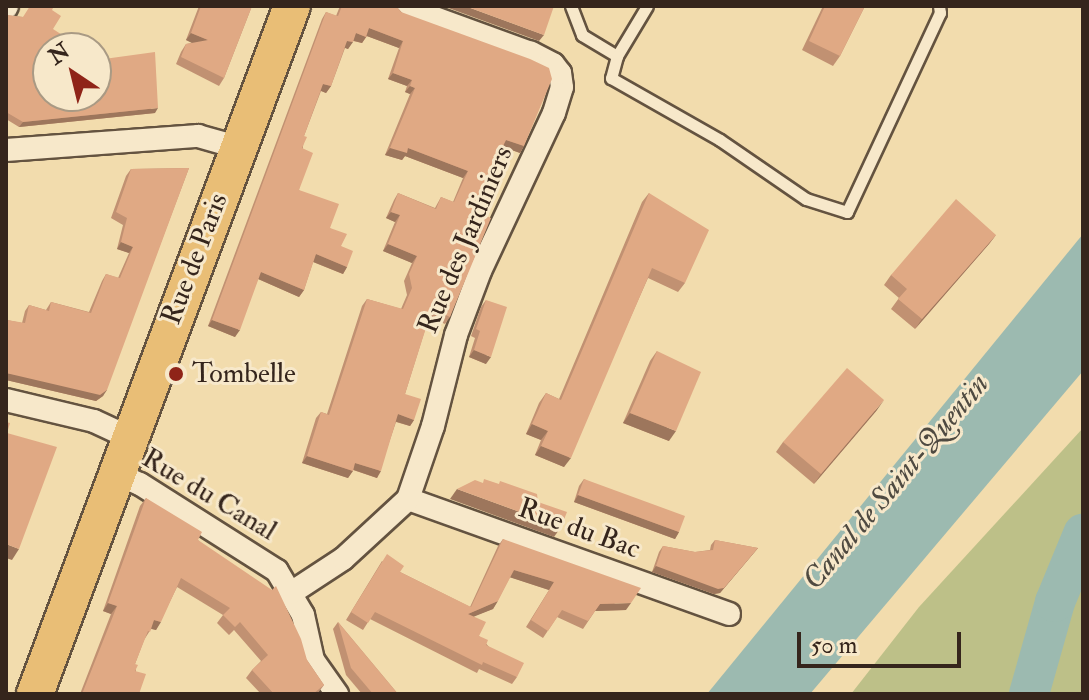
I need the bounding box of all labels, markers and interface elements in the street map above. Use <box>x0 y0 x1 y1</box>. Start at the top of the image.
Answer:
north arrow <box>32 32 112 112</box>
text: N <box>43 37 75 71</box>
street label: Rue des Jardiniers <box>411 141 521 339</box>
street label: Rue de Paris <box>155 189 235 329</box>
place label: Tombelle <box>192 357 296 391</box>
marker: Tombelle <box>167 365 185 383</box>
water label: Canal de Saint-Quentin <box>795 367 997 597</box>
street label: Rue du Canal <box>136 442 282 548</box>
street label: Rue du Bac <box>514 491 644 567</box>
scale bar <box>801 616 965 666</box>
text: 50 m <box>811 630 857 661</box>

